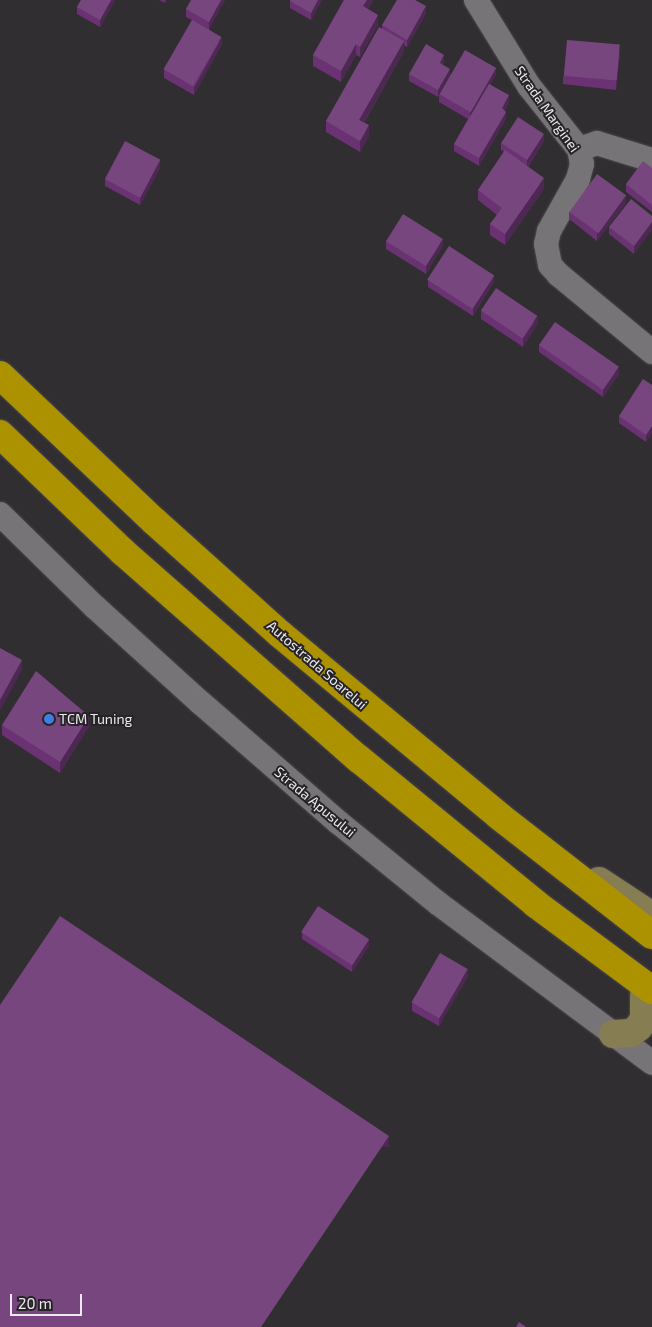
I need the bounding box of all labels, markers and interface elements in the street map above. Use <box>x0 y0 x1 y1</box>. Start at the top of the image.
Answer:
street label: Strada Marginei <box>511 63 583 155</box>
street label: Autostrada Soarelui <box>264 617 370 713</box>
place label: TCM Tuning <box>59 711 133 727</box>
marker: TCM Tuning <box>43 713 55 725</box>
street label: Strada Apusului <box>271 763 359 841</box>
scale bar <box>12 1284 85 1316</box>
text: 20 m <box>18 1294 52 1312</box>

